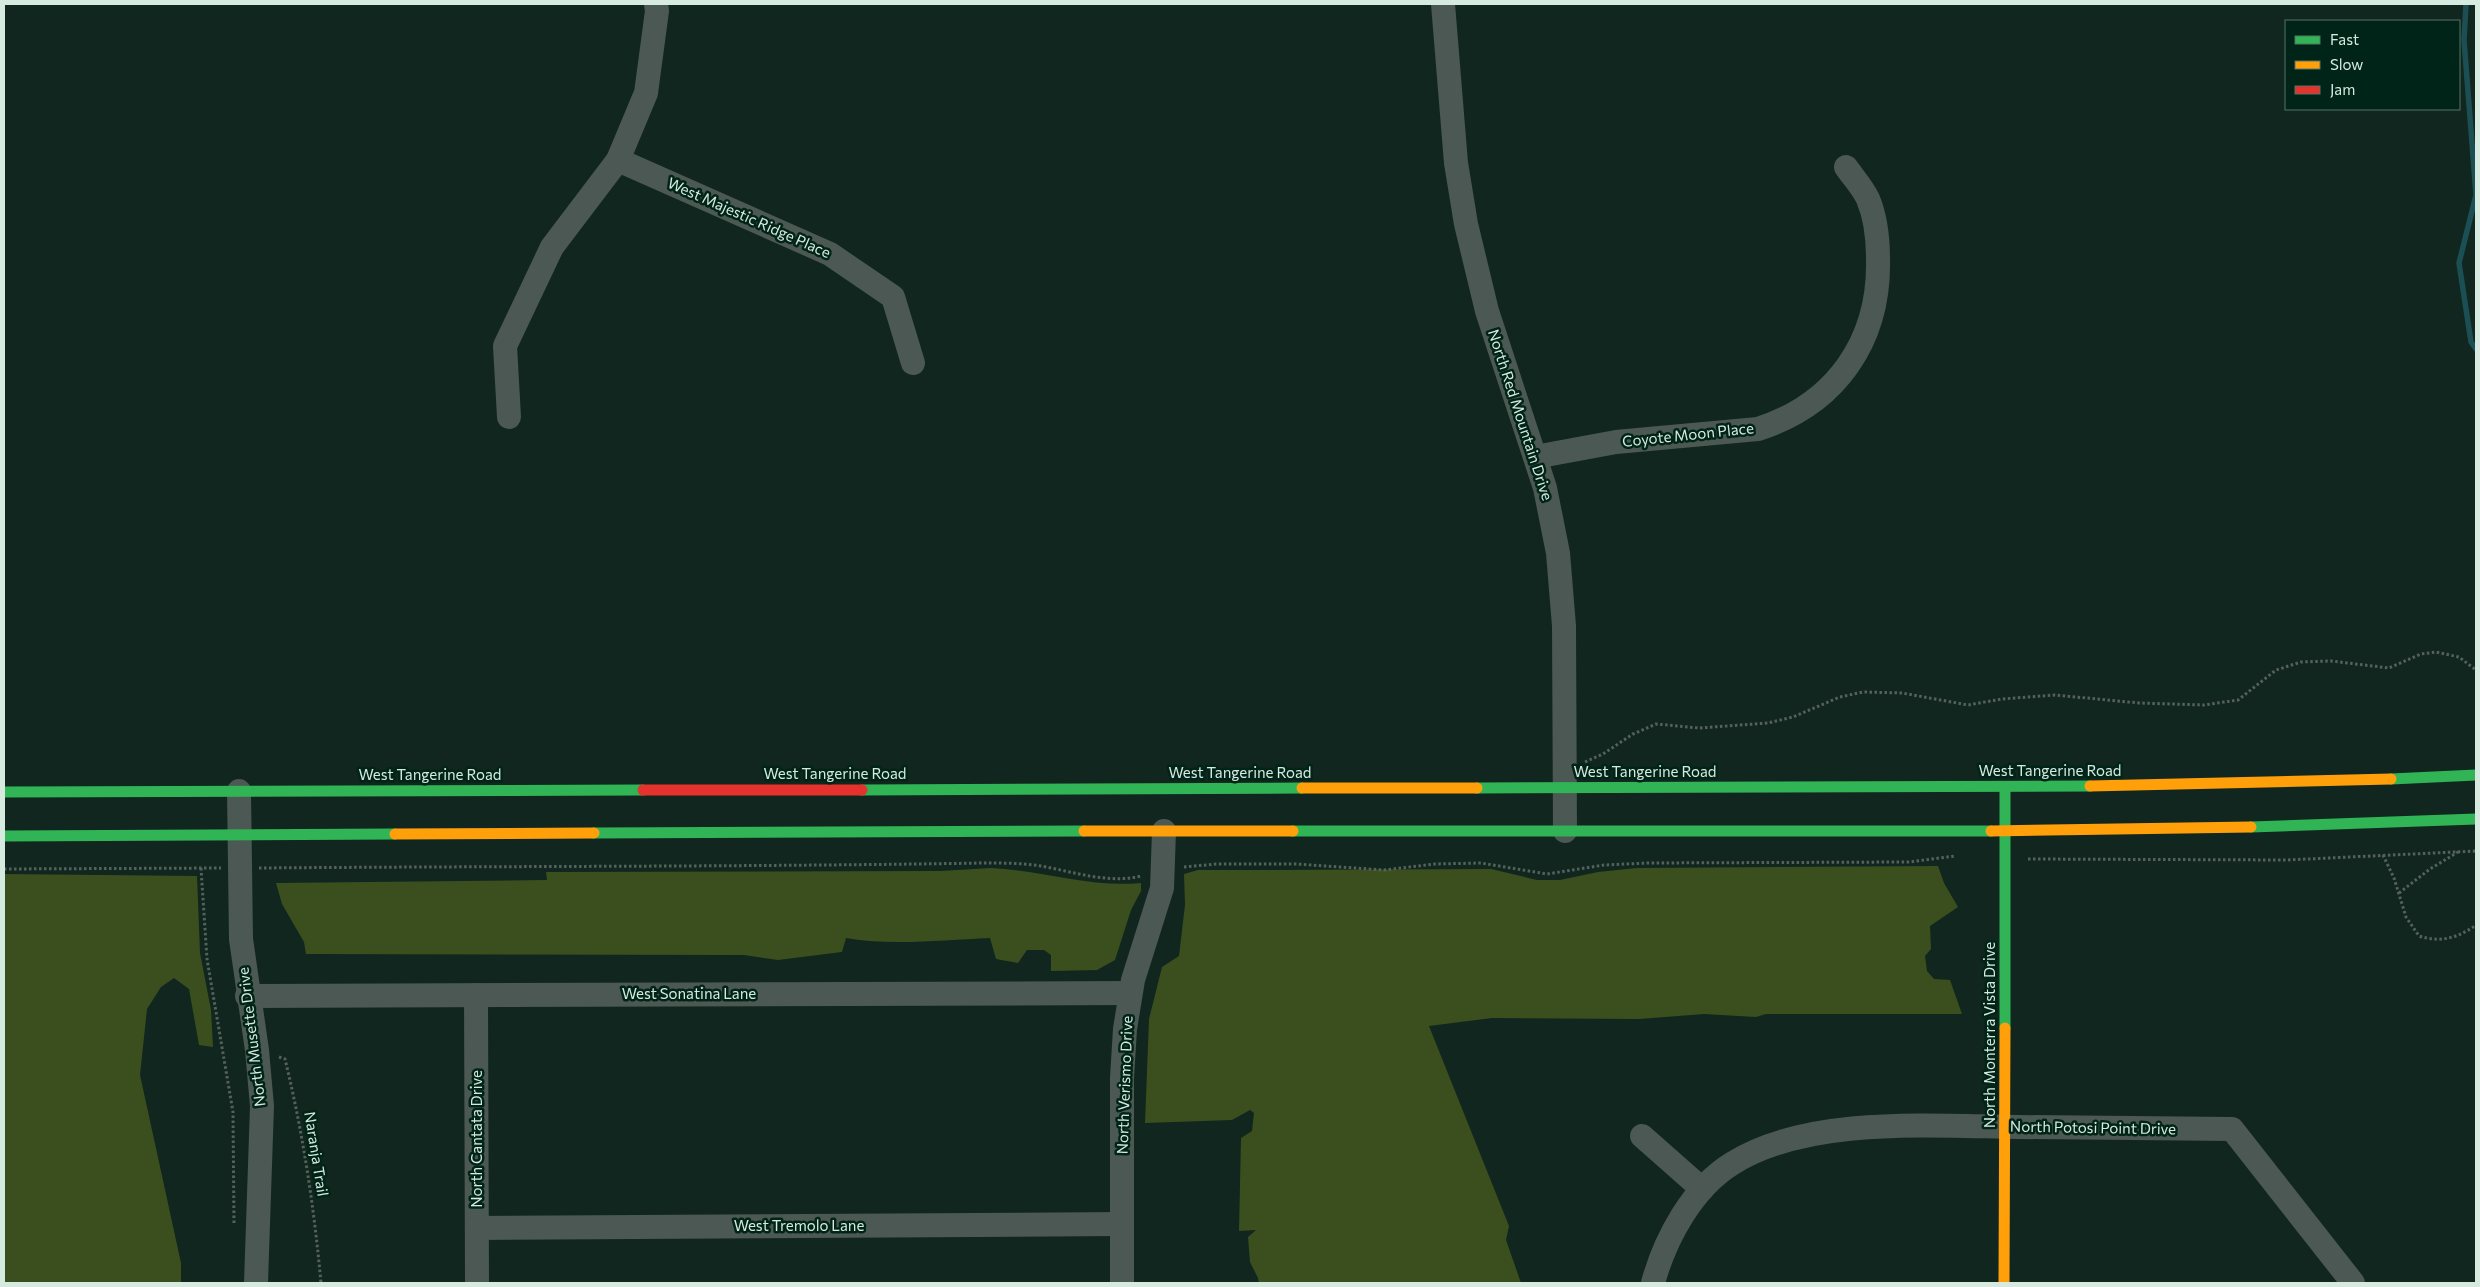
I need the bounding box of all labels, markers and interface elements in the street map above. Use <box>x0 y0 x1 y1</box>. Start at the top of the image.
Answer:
legend <box>2285 20 2460 110</box>
text: Fast <box>2330 30 2359 48</box>
text: Slow <box>2330 55 2363 73</box>
text: Jam <box>2330 80 2355 98</box>
street label: West Majestic Ridge Place <box>665 173 834 261</box>
street label: North Red Mountain Drive <box>1485 327 1557 503</box>
street label: Coyote Moon Place <box>1621 418 1755 450</box>
street label: West Tangerine Road <box>1979 761 2121 779</box>
street label: West Tangerine Road <box>1574 762 1716 780</box>
street label: West Tangerine Road <box>1169 763 1311 781</box>
street label: West Tangerine Road <box>764 764 906 782</box>
street label: West Tangerine Road <box>359 765 501 783</box>
street label: North Monterra Vista Drive <box>1980 942 1998 1128</box>
street label: North Musette Drive <box>234 966 268 1108</box>
street label: West Sonatina Lane <box>622 984 756 1002</box>
street label: North Verismo Drive <box>1113 1015 1135 1155</box>
street label: North Cantata Drive <box>467 1070 485 1208</box>
street label: Naranja Trail <box>301 1110 333 1198</box>
street label: North Potosi Point Drive <box>2010 1117 2176 1137</box>
street label: West Tremolo Lane <box>734 1216 864 1234</box>

